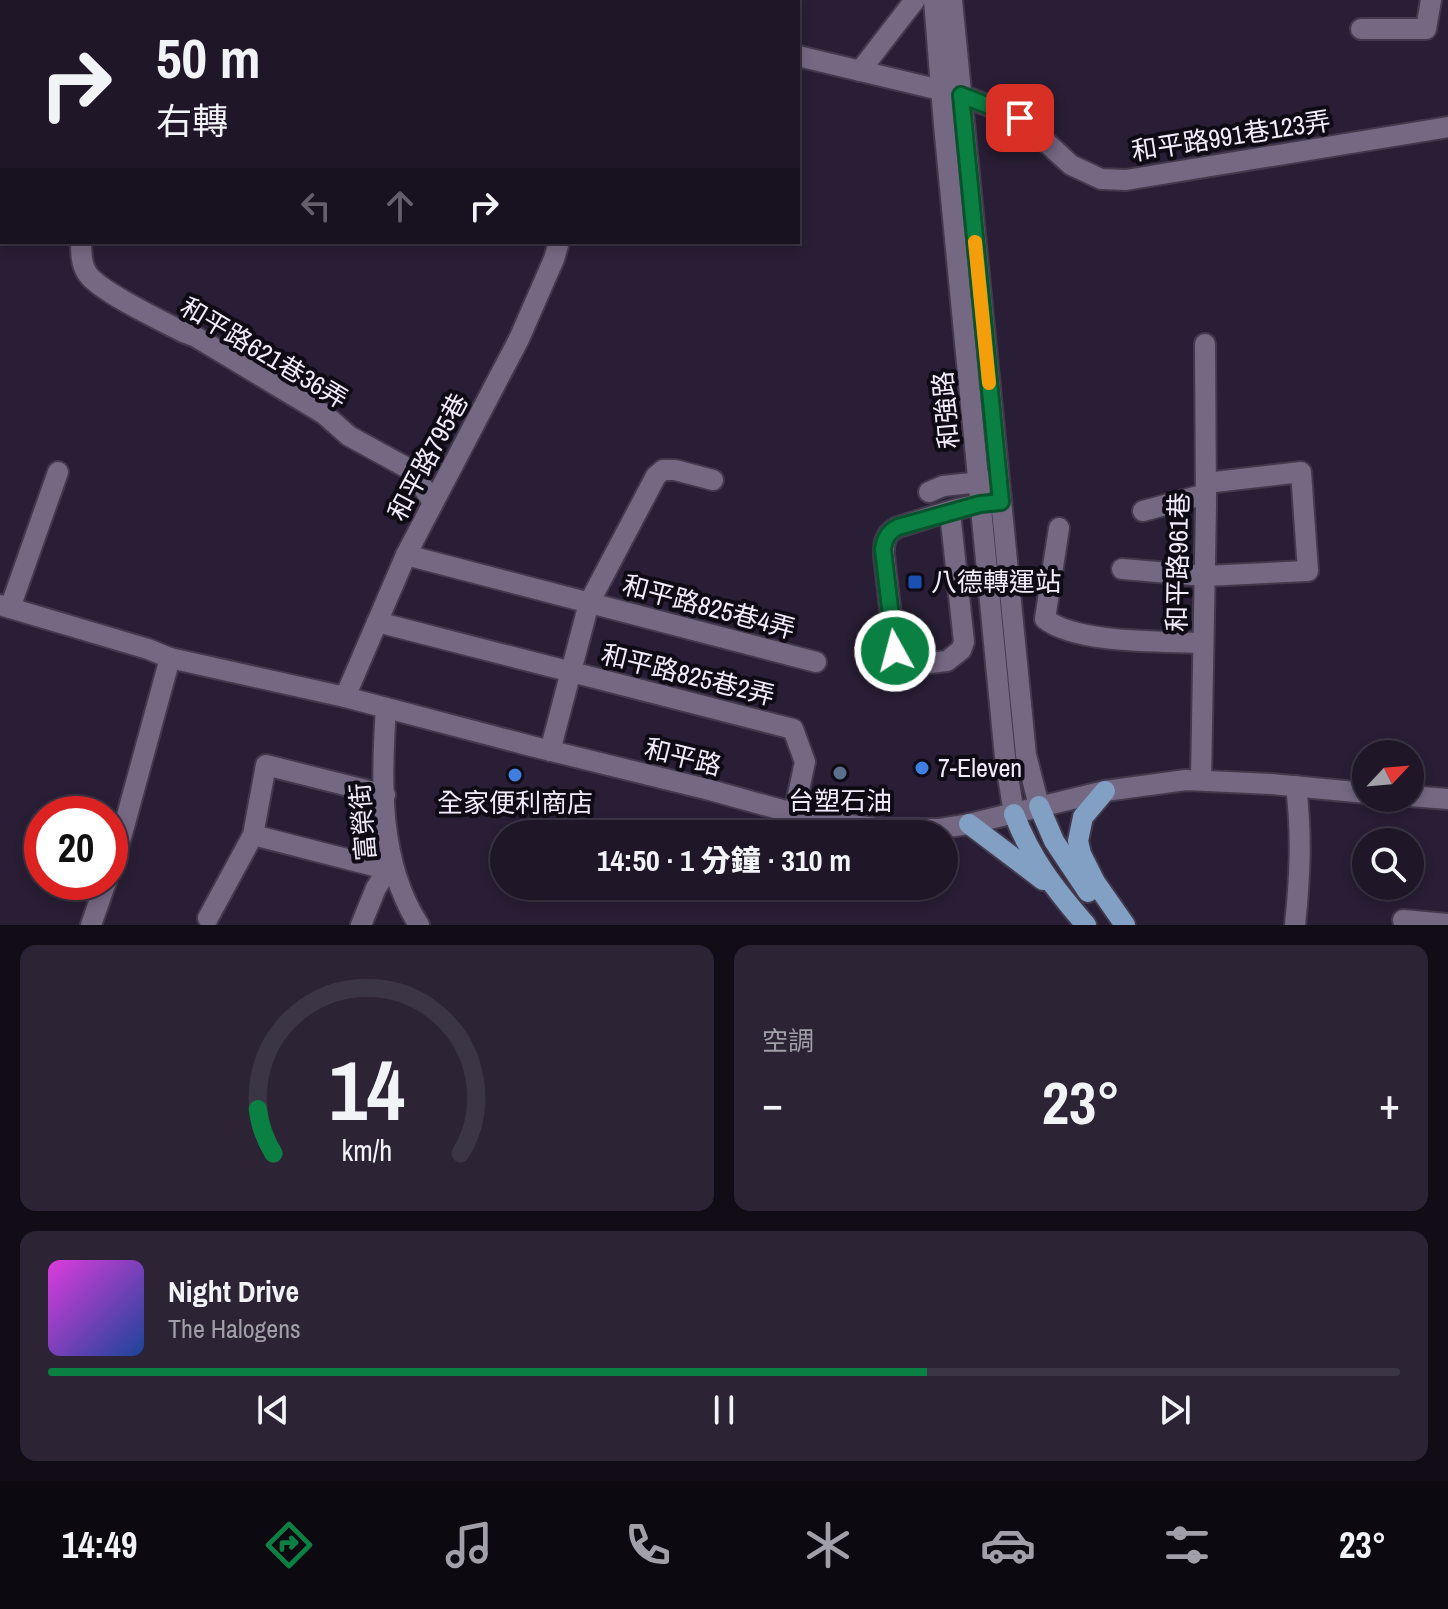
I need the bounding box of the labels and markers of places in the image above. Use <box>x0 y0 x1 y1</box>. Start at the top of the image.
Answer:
pin <box>986 84 1054 152</box>
place label: 八德轉運站 <box>931 564 1061 599</box>
marker: 八德轉運站 <box>906 573 924 591</box>
place label: 7-Eleven <box>938 750 1022 785</box>
marker: 7-Eleven <box>913 759 931 777</box>
marker: 台塑石油 <box>831 764 849 782</box>
marker: 全家便利商店 <box>506 766 524 784</box>
place label: 台塑石油 <box>788 783 892 818</box>
place label: 全家便利商店 <box>437 785 593 820</box>

